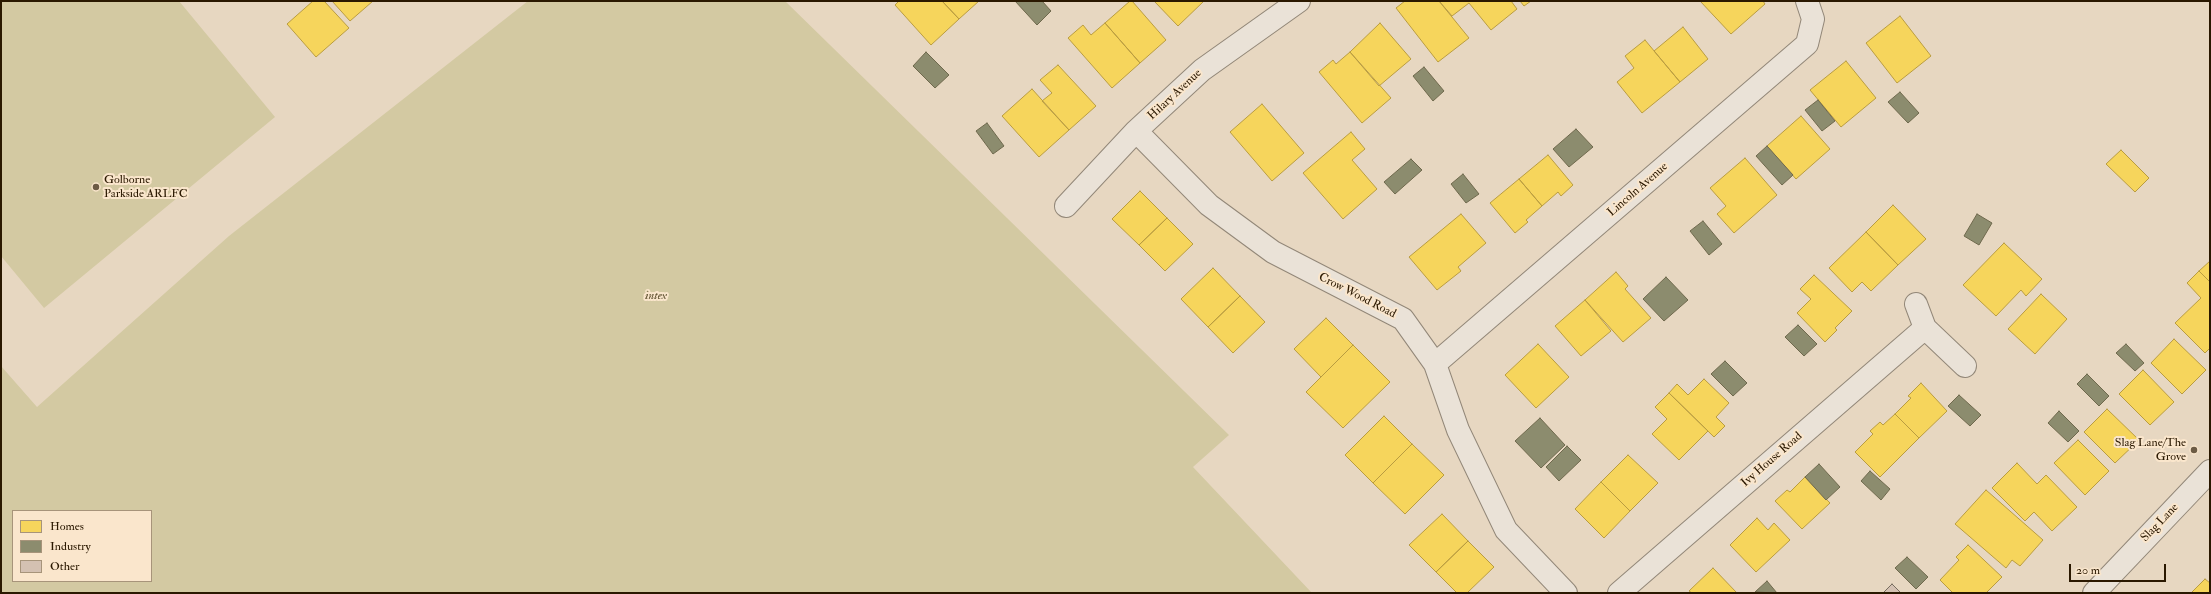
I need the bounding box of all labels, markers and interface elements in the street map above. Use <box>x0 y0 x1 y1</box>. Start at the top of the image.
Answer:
street label: Hilary Avenue <box>1145 67 1205 123</box>
street label: Lincoln Avenue <box>1605 160 1671 220</box>
place label: Golborne Parkside ARLFC <box>104 173 188 201</box>
marker: Golborne Parkside ARLFC <box>91 182 101 192</box>
street label: Crow Wood Road <box>1316 270 1398 322</box>
park label: intex <box>645 289 667 303</box>
street label: Ivy House Road <box>1739 430 1805 490</box>
place label: Slag Lane/The Grove <box>2115 436 2186 464</box>
marker: Slag Lane/The Grove <box>2189 445 2199 455</box>
street label: Slag Lane <box>2138 501 2182 545</box>
legend <box>12 510 152 582</box>
text: Homes <box>50 519 84 534</box>
text: Industry <box>50 539 91 554</box>
scale bar <box>2071 556 2168 582</box>
text: Other <box>50 559 79 574</box>
text: 20 m <box>2076 563 2100 578</box>

